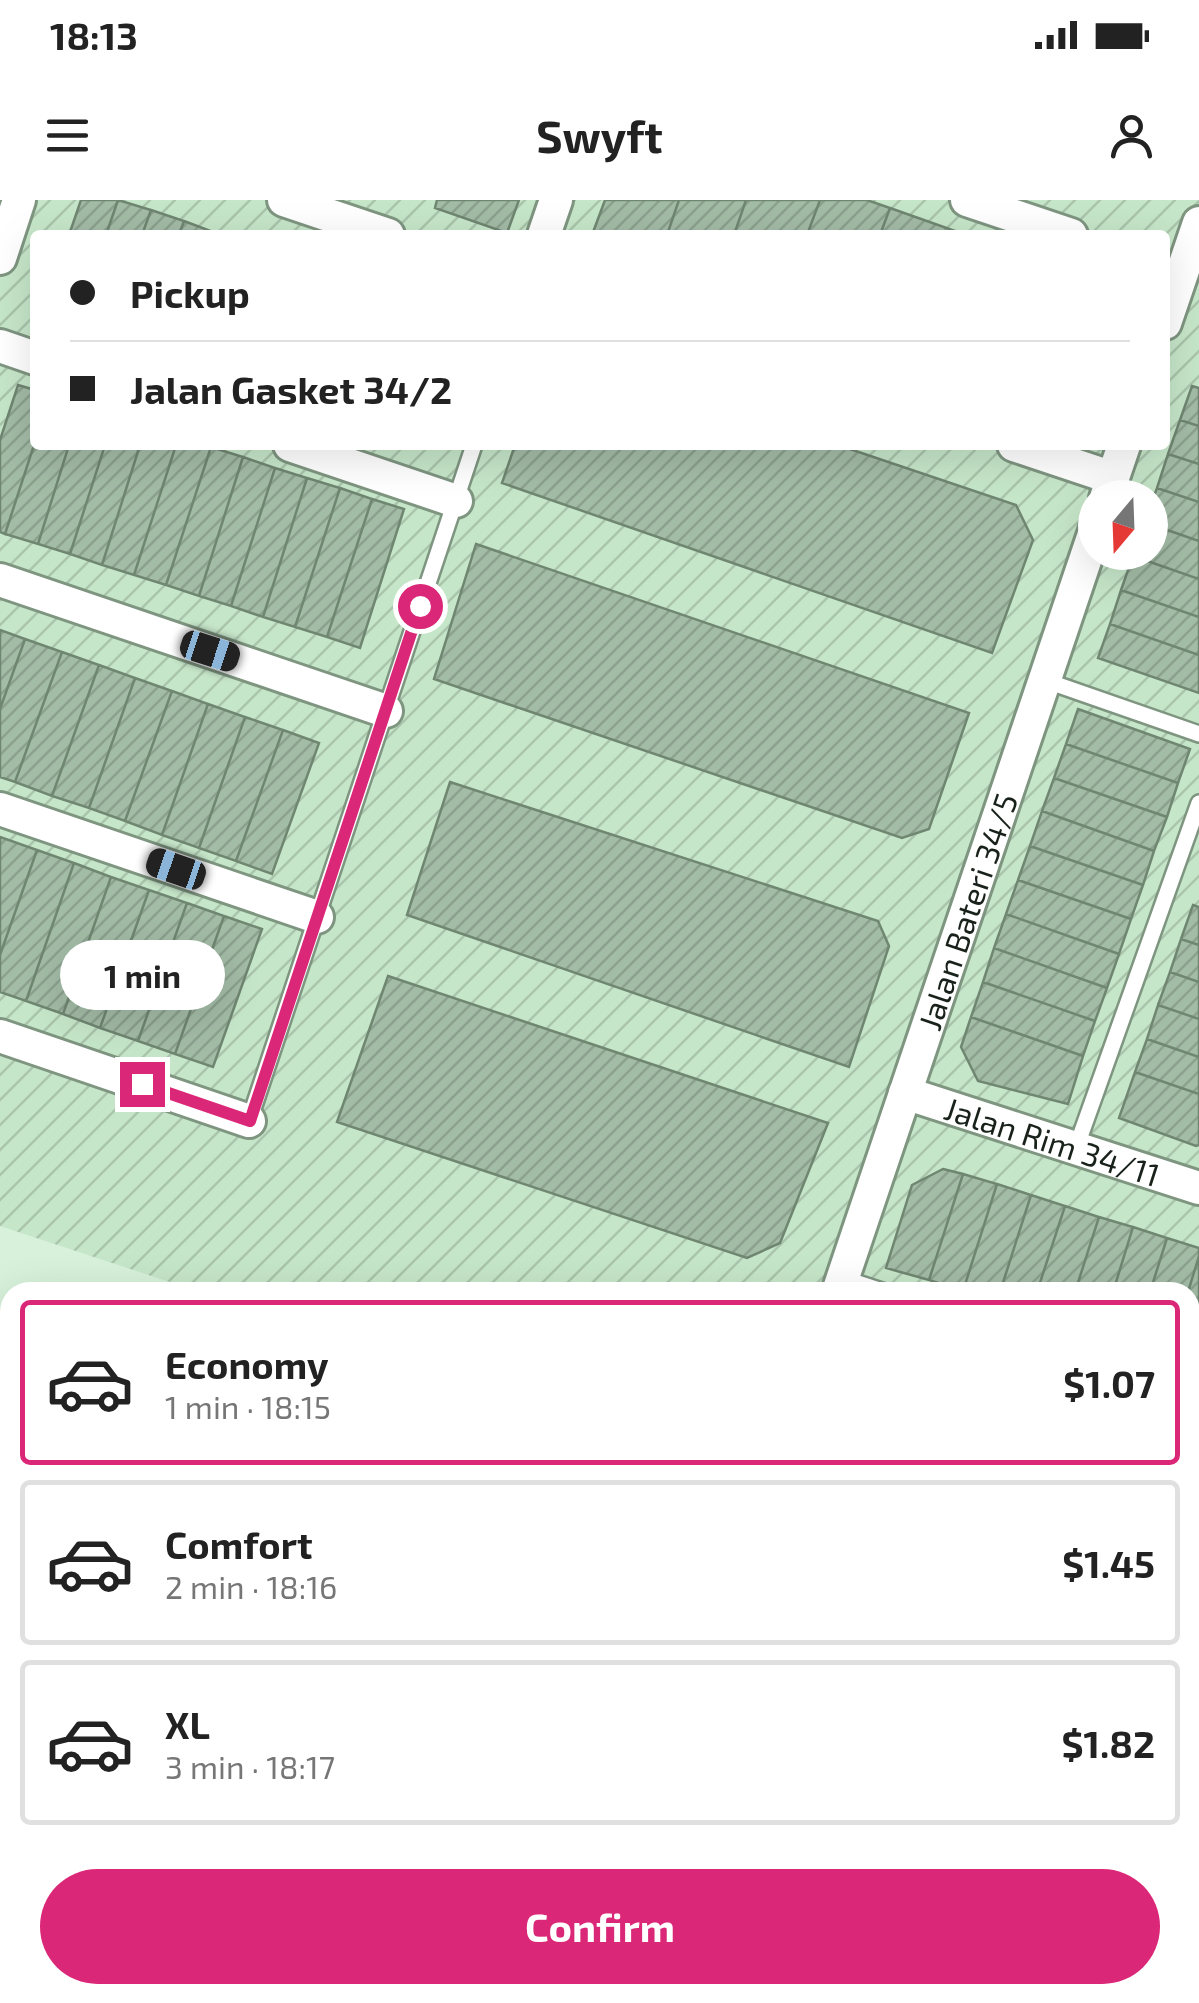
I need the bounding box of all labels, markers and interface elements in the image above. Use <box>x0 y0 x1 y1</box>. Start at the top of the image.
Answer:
text: 18:13 <box>50 12 138 58</box>
icon: menu <box>40 108 95 163</box>
text: Swyft <box>536 108 663 162</box>
icon: person <box>1104 108 1159 163</box>
text: Pickup <box>130 270 250 316</box>
text: Jalan Gasket 34/2 <box>130 366 452 412</box>
north arrow <box>1078 480 1168 570</box>
map controls <box>1078 480 1168 570</box>
route start <box>398 584 443 629</box>
car <box>177 627 243 675</box>
street label: Jalan Bateri 34/5 <box>909 788 1024 1034</box>
car <box>143 845 209 893</box>
callout: 1 min <box>59 939 224 1009</box>
text: 1 min <box>104 956 181 994</box>
route end <box>120 1062 165 1107</box>
street label: Jalan Rim 34/11 <box>940 1088 1165 1193</box>
icon: car <box>45 1338 135 1428</box>
text: Economy <box>165 1341 329 1387</box>
text: $1.07 <box>1063 1360 1155 1406</box>
text: 1 min · 18:15 <box>165 1387 331 1425</box>
icon: car <box>45 1518 135 1608</box>
text: Comfort <box>165 1521 313 1567</box>
text: $1.45 <box>1062 1540 1155 1586</box>
text: 2 min · 18:16 <box>165 1567 337 1605</box>
icon: car <box>45 1698 135 1788</box>
text: XL <box>165 1701 210 1747</box>
text: $1.82 <box>1062 1720 1155 1766</box>
text: 3 min · 18:17 <box>165 1747 335 1785</box>
button: Confirm <box>40 1869 1160 1984</box>

